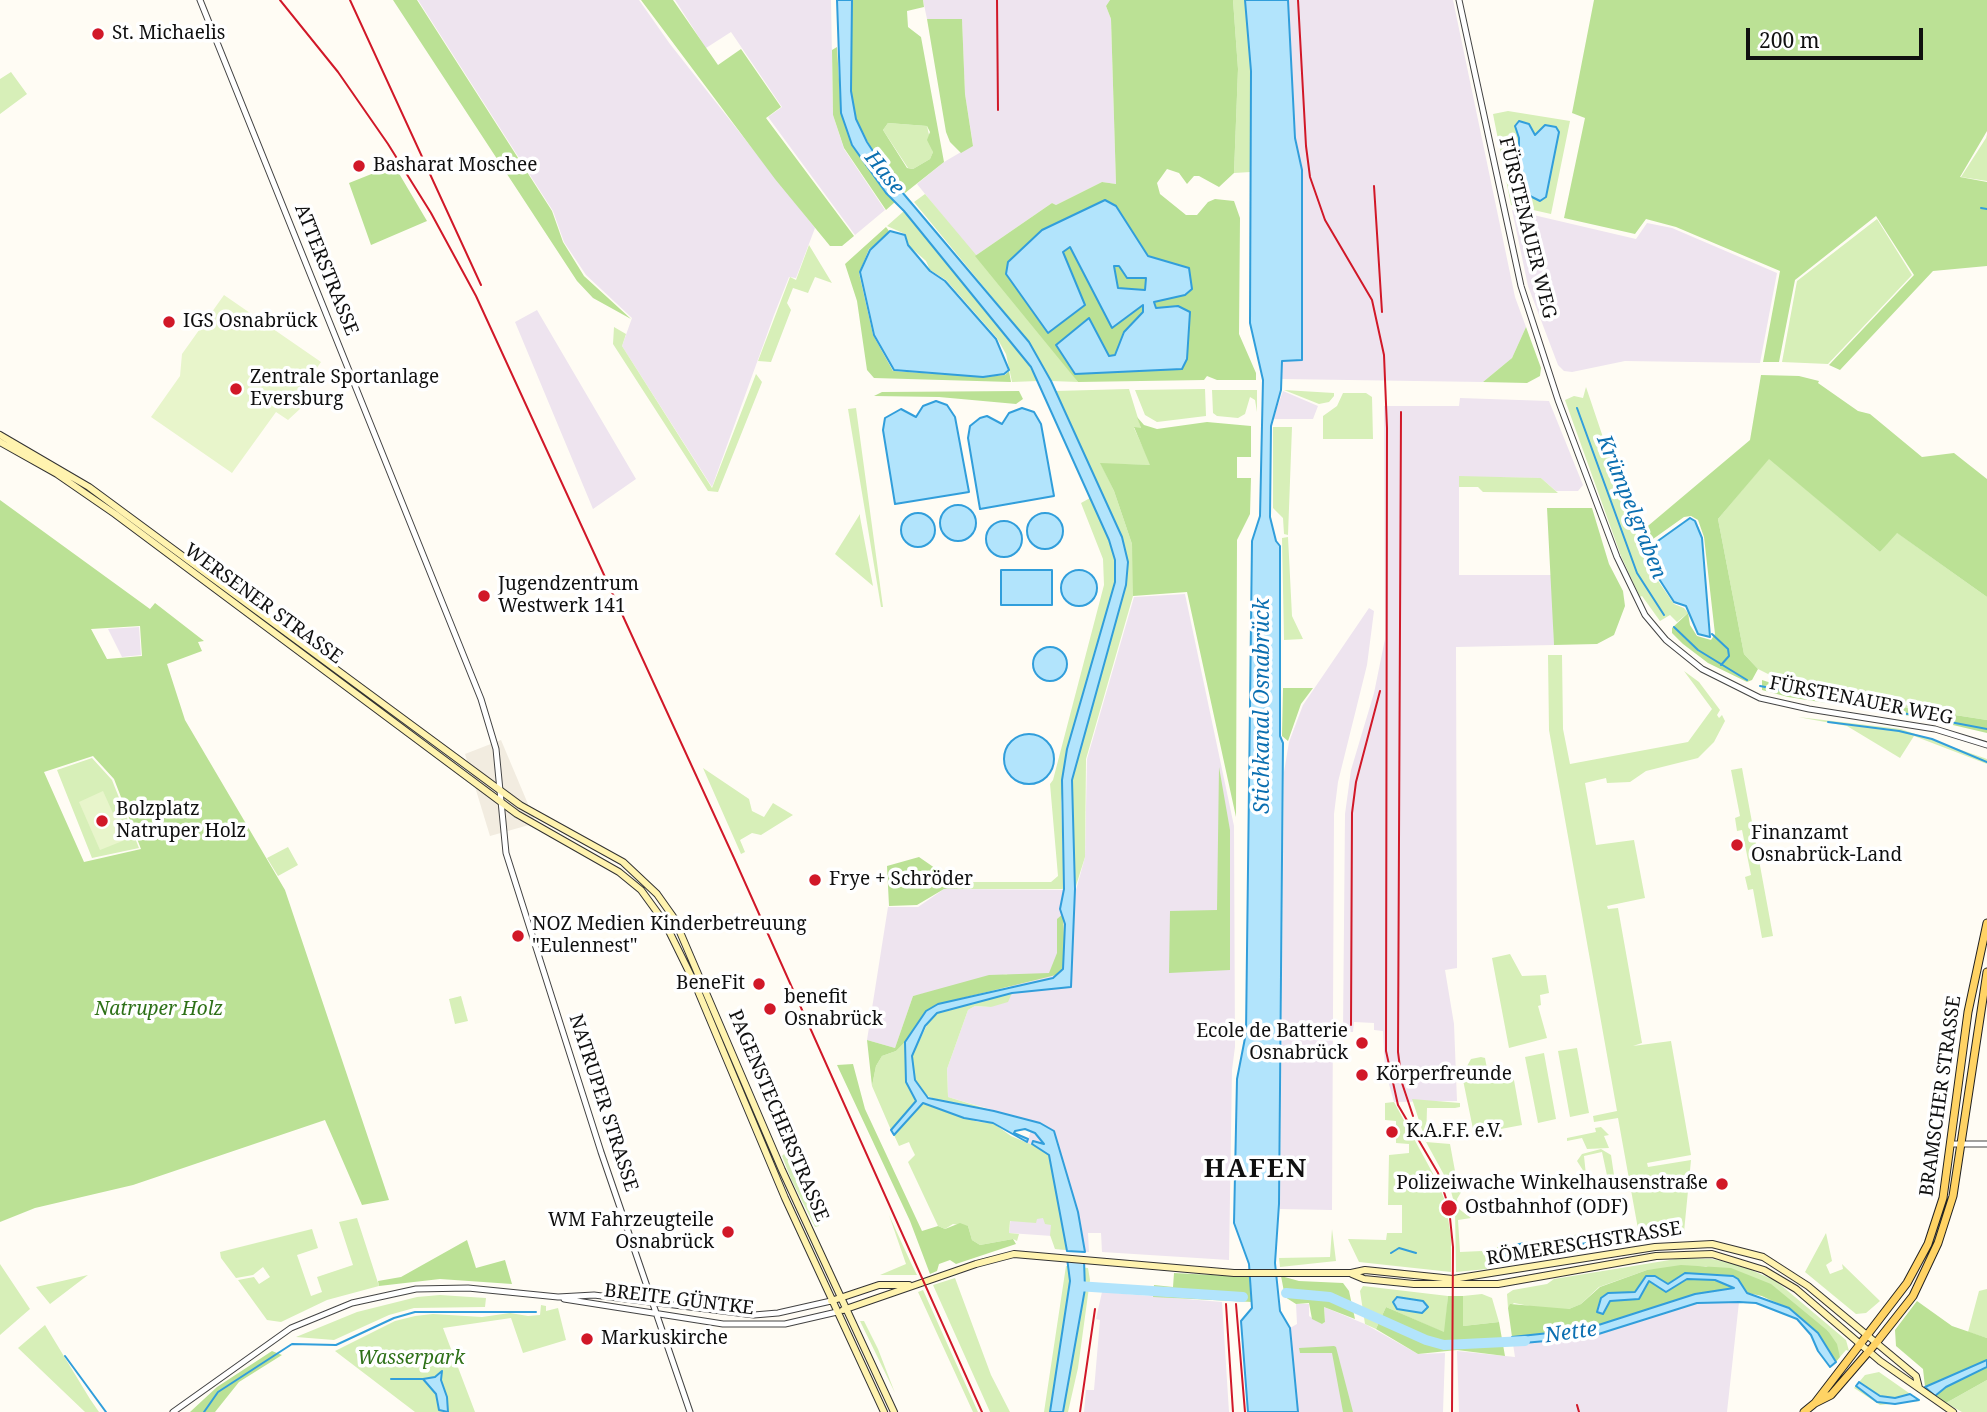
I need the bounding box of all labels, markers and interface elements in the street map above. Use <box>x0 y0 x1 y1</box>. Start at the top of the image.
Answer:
scale bar <box>1749 14 1926 58</box>
place label: St. Michaelis <box>112 23 225 45</box>
marker: St. Michaelis <box>90 26 106 42</box>
text: 200 m <box>1759 26 1820 54</box>
street label: FÜRSTENAUER WEG <box>1493 135 1561 321</box>
water label: Hase <box>859 146 909 200</box>
place label: Basharat Moschee <box>373 155 537 177</box>
marker: Basharat Moschee <box>351 158 367 174</box>
street label: ATTERSTRASSE <box>289 201 363 339</box>
place label: IGS Osnabrück <box>183 311 318 333</box>
marker: IGS Osnabrück <box>161 314 177 330</box>
place label: Zentrale Sportanlage Eversburg <box>250 367 439 411</box>
marker: Zentrale Sportanlage Eversburg <box>228 381 244 397</box>
water label: Krümpelgraben <box>1591 431 1671 583</box>
street label: WERSENER STRASSE <box>179 539 347 669</box>
place label: Jugendzentrum Westwerk 141 <box>498 574 639 618</box>
marker: Jugendzentrum Westwerk 141 <box>476 588 492 604</box>
water label: Stichkanal Osnabrück <box>1250 598 1276 814</box>
street label: FÜRSTENAUER WEG <box>1767 672 1955 730</box>
place label: Bolzplatz Natruper Holz <box>116 799 246 843</box>
marker: Bolzplatz Natruper Holz <box>94 813 110 829</box>
place label: Finanzamt Osnabrück-Land <box>1751 823 1902 867</box>
marker: Finanzamt Osnabrück-Land <box>1729 837 1745 853</box>
place label: Frye + Schröder <box>829 869 973 891</box>
marker: Frye + Schröder <box>807 872 823 888</box>
place label: NOZ Medien Kinderbetreuung "Eulennest" <box>532 914 807 958</box>
marker: NOZ Medien Kinderbetreuung "Eulennest" <box>510 928 526 944</box>
place label: BeneFit <box>676 973 745 995</box>
marker: BeneFit <box>751 976 767 992</box>
place label: benefit Osnabrück <box>784 987 883 1031</box>
street label: BRAMSCHER STRASSE <box>1916 994 1966 1198</box>
park label: Natruper Holz <box>95 999 223 1021</box>
marker: benefit Osnabrück <box>762 1001 778 1017</box>
street label: PAGENSTECHERSTRASSE <box>723 1007 833 1225</box>
street label: NATRUPER STRASSE <box>564 1012 642 1194</box>
place label: Ecole de Batterie Osnabrück <box>1196 1021 1348 1065</box>
marker: Ecole de Batterie Osnabrück <box>1354 1035 1370 1051</box>
place label: Körperfreunde <box>1376 1064 1512 1086</box>
marker: Körperfreunde <box>1354 1067 1370 1083</box>
place label: K.A.F.F. e.V. <box>1406 1121 1503 1143</box>
marker: K.A.F.F. e.V. <box>1384 1124 1400 1140</box>
district label: HAFEN <box>1204 1154 1308 1186</box>
place label: Polizeiwache Winkelhausenstraße <box>1396 1173 1708 1195</box>
marker: Polizeiwache Winkelhausenstraße <box>1714 1176 1730 1192</box>
place label: Ostbahnhof (ODF) <box>1465 1197 1628 1219</box>
marker: Ostbahnhof (ODF) <box>1439 1198 1459 1218</box>
place label: WM Fahrzeugteile Osnabrück <box>548 1210 714 1254</box>
street label: RÖMERESCHSTRASSE <box>1485 1217 1683 1271</box>
marker: WM Fahrzeugteile Osnabrück <box>720 1224 736 1240</box>
street label: BREITE GÜNTKE <box>603 1280 755 1320</box>
water label: Nette <box>1543 1317 1599 1349</box>
place label: Markuskirche <box>601 1328 728 1350</box>
marker: Markuskirche <box>579 1331 595 1347</box>
park label: Wasserpark <box>357 1348 465 1370</box>

